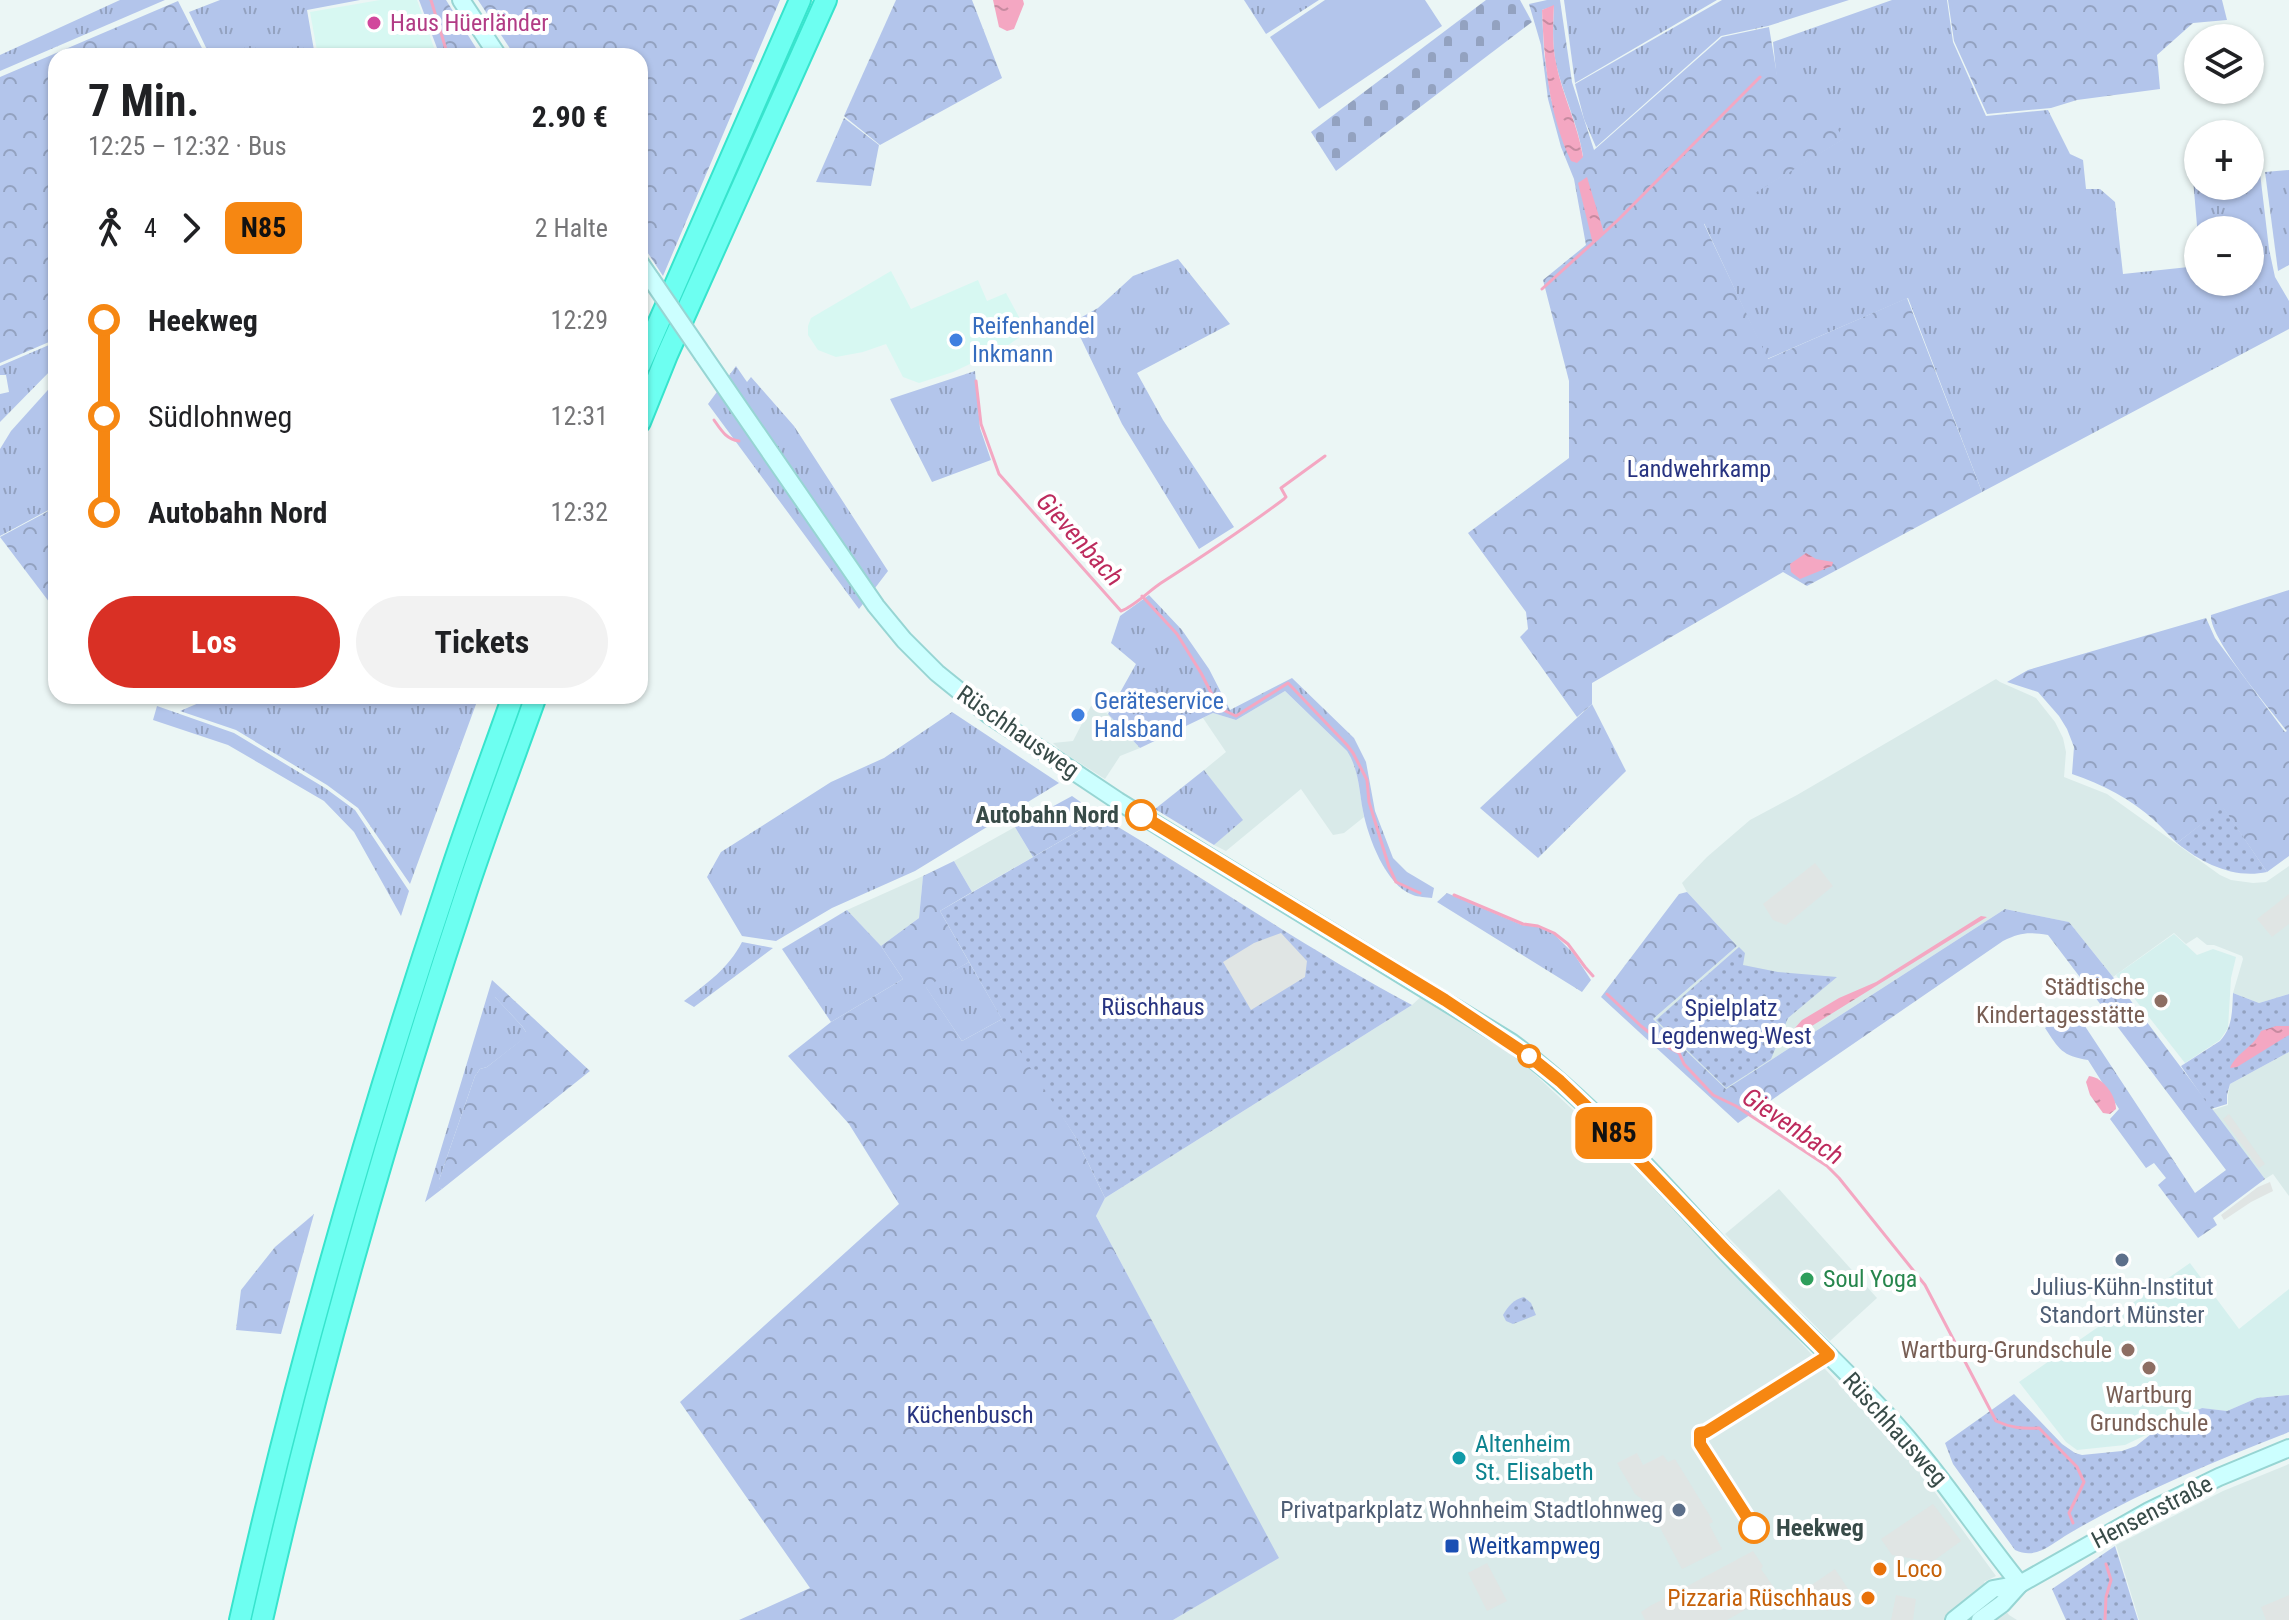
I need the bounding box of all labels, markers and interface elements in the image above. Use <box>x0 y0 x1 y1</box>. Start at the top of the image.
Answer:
place label: Haus Hüerländer <box>390 9 549 37</box>
marker: Haus Hüerländer <box>365 14 383 32</box>
map controls <box>2184 24 2264 296</box>
button: layers <box>2184 24 2264 104</box>
text: 7 Min. <box>88 75 199 127</box>
text: 2.90 € <box>532 99 608 134</box>
button: + <box>2184 120 2264 200</box>
text: 12:25 – 12:32 · Bus <box>88 131 287 161</box>
icon: walk <box>88 206 132 250</box>
icon: forward <box>169 206 213 250</box>
text: N85 <box>241 211 286 244</box>
text: 4 <box>144 213 157 243</box>
text: 2 Halte <box>535 213 608 243</box>
button: − <box>2184 216 2264 296</box>
text: Heekweg <box>148 303 258 338</box>
text: 12:29 <box>551 305 608 335</box>
place label: Reifenhandel Inkmann <box>972 312 1095 368</box>
marker: Reifenhandel Inkmann <box>947 331 965 349</box>
text: Südlohnweg <box>148 399 292 434</box>
text: 12:31 <box>551 401 608 431</box>
park label: Landwehrkamp <box>1627 455 1771 483</box>
water label: Gievenbach <box>1030 486 1130 592</box>
text: Autobahn Nord <box>148 495 327 530</box>
text: 12:32 <box>551 497 608 527</box>
button: Los <box>88 596 340 688</box>
button: Tickets <box>356 596 608 688</box>
street label: Rüschhausweg <box>952 680 1084 784</box>
place label: Geräteservice Halsband <box>1094 687 1224 743</box>
marker: Geräteservice Halsband <box>1069 706 1087 724</box>
marker: Autobahn Nord <box>1126 800 1156 830</box>
place label: Autobahn Nord <box>975 801 1119 829</box>
place label: Städtische Kindertagesstätte <box>1976 973 2145 1029</box>
marker: Städtische Kindertagesstätte <box>2152 992 2170 1010</box>
park label: Rüschhaus <box>1101 993 1205 1021</box>
park label: Spielplatz Legdenweg-West <box>1650 994 1812 1050</box>
unlabelled marker <box>1518 1045 1540 1067</box>
water label: Gievenbach <box>1737 1081 1849 1171</box>
line badge: N85 <box>1568 1107 1660 1159</box>
text: N85 <box>1591 1116 1637 1149</box>
marker: Julius-Kühn-Institut Standort Münster <box>2113 1251 2131 1269</box>
place label: Soul Yoga <box>1823 1265 1917 1293</box>
marker: Soul Yoga <box>1798 1270 1816 1288</box>
place label: Julius-Kühn-Institut Standort Münster <box>2030 1273 2214 1329</box>
place label: Wartburg-Grundschule <box>1901 1336 2112 1364</box>
marker: Wartburg-Grundschule <box>2119 1341 2137 1359</box>
marker: Wartburg Grundschule <box>2140 1359 2158 1377</box>
street label: Rüschhausweg <box>1837 1367 1953 1491</box>
place label: Wartburg Grundschule <box>2090 1381 2208 1437</box>
park label: Küchenbusch <box>906 1401 1034 1429</box>
place label: Altenheim St. Elisabeth <box>1475 1430 1594 1486</box>
marker: Altenheim St. Elisabeth <box>1450 1449 1468 1467</box>
street label: Hensenstraße <box>2087 1470 2217 1554</box>
place label: Privatparkplatz Wohnheim Stadtlohnweg <box>1280 1496 1663 1524</box>
marker: Privatparkplatz Wohnheim Stadtlohnweg <box>1670 1501 1688 1519</box>
marker: Heekweg <box>1739 1513 1769 1543</box>
place label: Heekweg <box>1776 1514 1864 1542</box>
place label: Weitkampweg <box>1468 1532 1601 1560</box>
marker: Weitkampweg <box>1443 1537 1461 1555</box>
place label: Loco <box>1896 1555 1943 1583</box>
marker: Loco <box>1871 1560 1889 1578</box>
place label: Pizzaria Rüschhaus <box>1667 1584 1852 1612</box>
marker: Pizzaria Rüschhaus <box>1859 1589 1877 1607</box>

